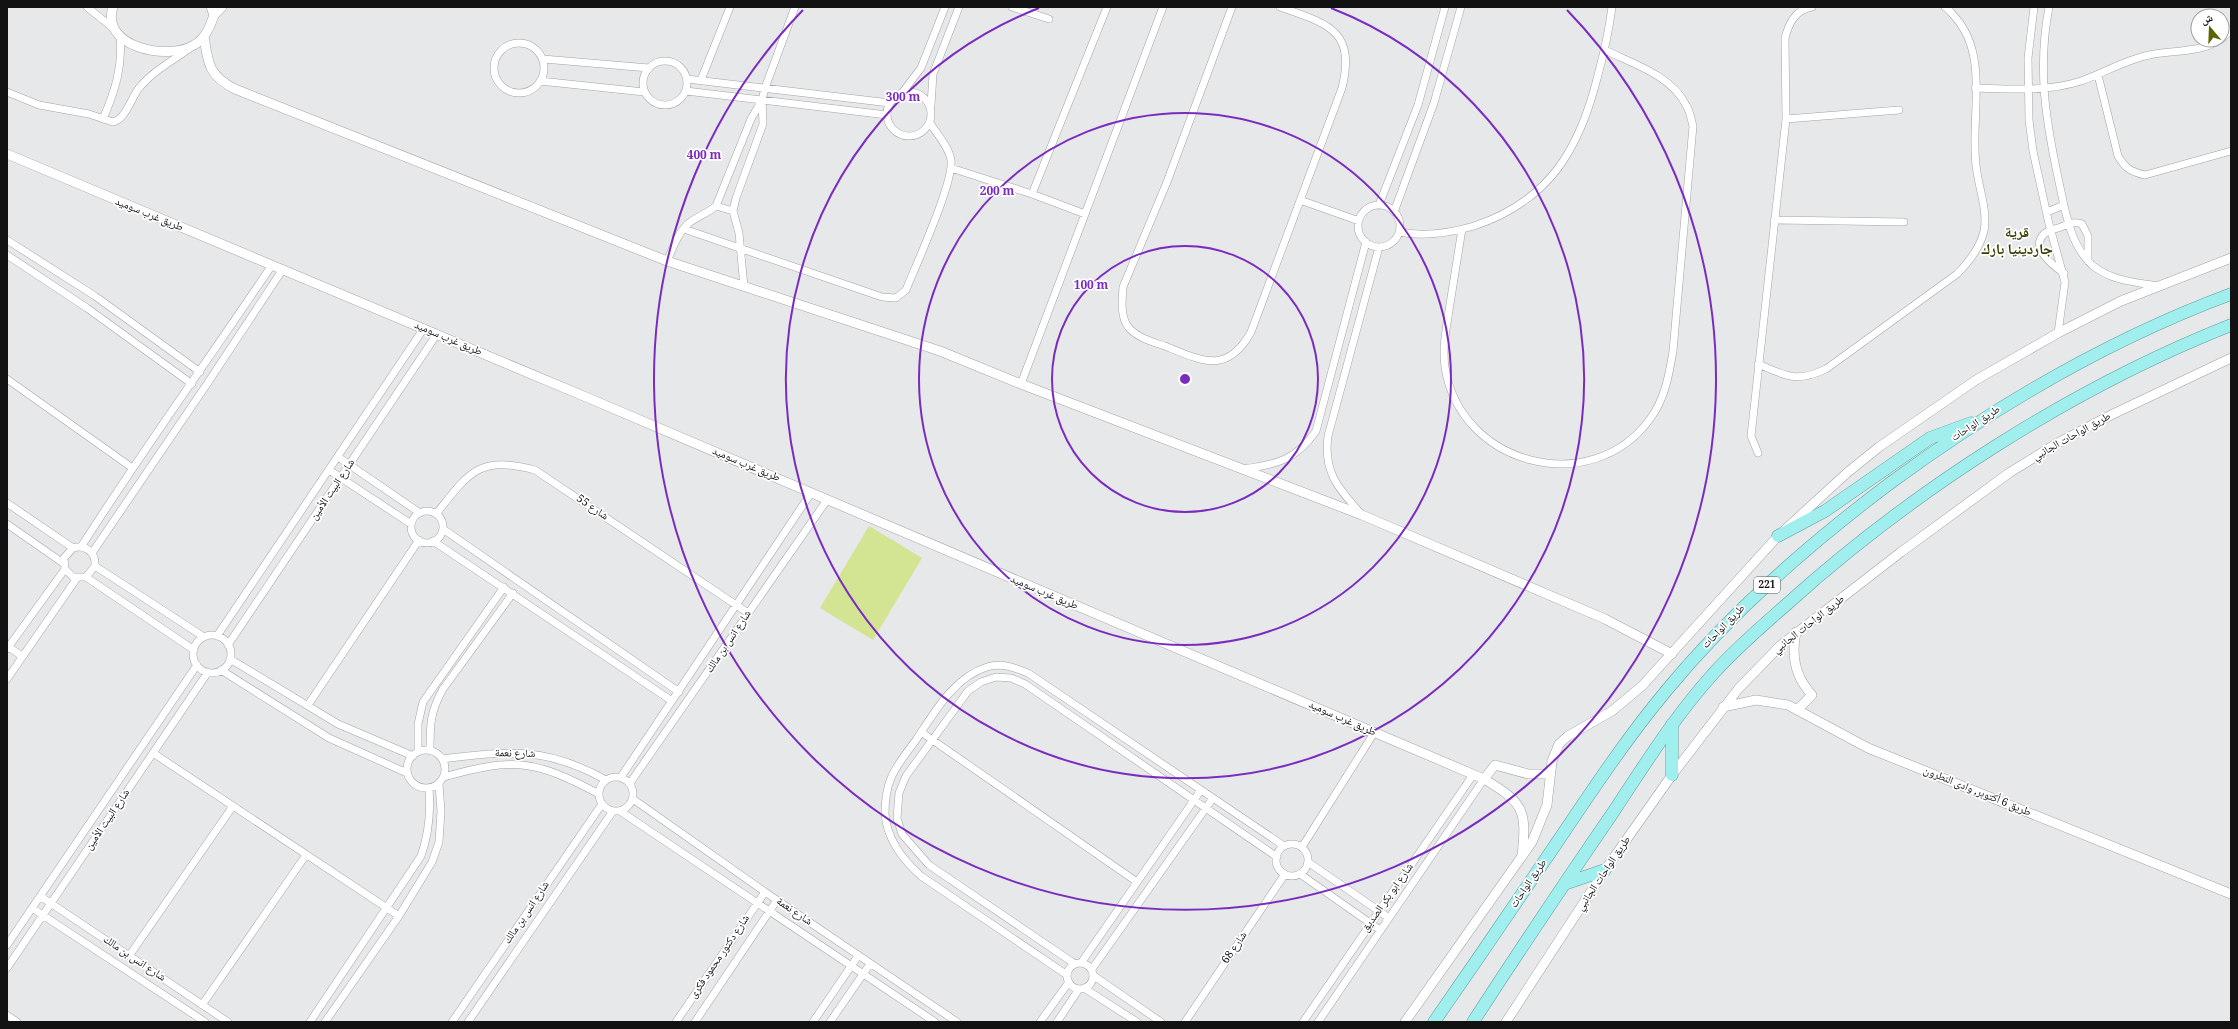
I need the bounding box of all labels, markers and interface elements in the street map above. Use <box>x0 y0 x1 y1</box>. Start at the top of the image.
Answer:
north arrow <box>2190 8 2230 48</box>
text: ش <box>2199 9 2216 31</box>
text: 300 m <box>886 88 920 109</box>
text: 400 m <box>687 146 721 167</box>
text: 200 m <box>980 182 1014 203</box>
street label: طريق غرب سوميد <box>112 193 186 237</box>
district label: قرية جاردينيا بارك <box>1981 221 2053 264</box>
text: 100 m <box>1074 276 1108 297</box>
street label: طريق غرب سوميد <box>411 316 485 362</box>
centre of rings <box>1178 372 1192 386</box>
street label: طريق الواحات <box>1947 401 2005 447</box>
street label: طريق الواحات الجانبي <box>2029 408 2115 466</box>
street label: طريق غرب سوميد <box>709 442 783 488</box>
street label: شارع البيت الأمين <box>305 455 361 525</box>
street label: شارع 55 <box>572 490 612 526</box>
street label: طريق غرب سوميد <box>1007 570 1081 616</box>
road number: 221 <box>1754 577 1780 593</box>
street label: طريق الواحات الجانبي <box>1769 591 1849 659</box>
street label: طريق الواحات <box>1698 600 1750 654</box>
street label: شارع انس بن مالك <box>701 607 757 677</box>
street label: طريق غرب سوميد <box>1305 696 1379 742</box>
street label: شارع نعمة <box>495 744 535 764</box>
street label: طريق 6 أكتوبر, وادى النطرون <box>1920 762 2034 822</box>
street label: شارع البيت الأمين <box>80 785 136 855</box>
street label: طريق الواحات الجانبي <box>1572 833 1636 915</box>
street label: طريق الواحات <box>1505 855 1553 913</box>
street label: شارع ابو بكر الصديق <box>1357 859 1419 937</box>
street label: شارع انس بن مالك <box>499 878 555 948</box>
street label: شارع نعمة <box>772 893 816 931</box>
street label: شارع دكتور محمود فكرى <box>685 911 755 1003</box>
street label: شارع 68 <box>1217 928 1253 968</box>
street label: شارع انس بن مالك <box>99 931 169 987</box>

